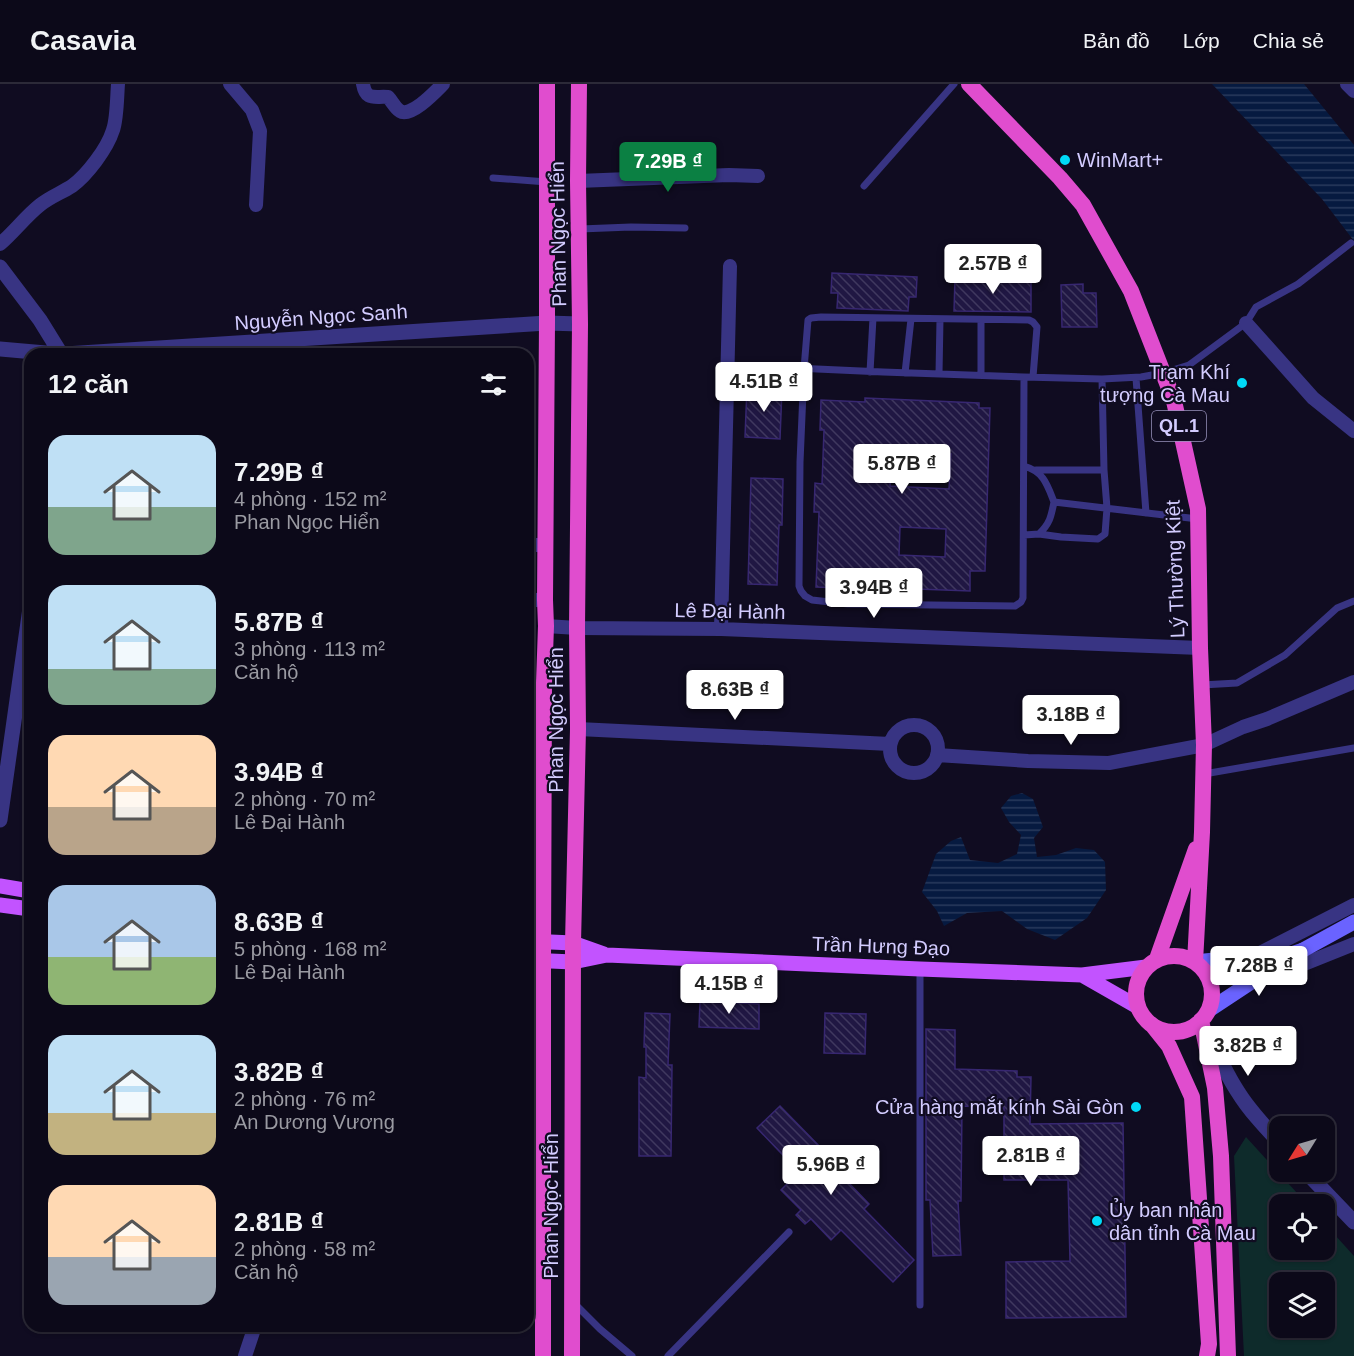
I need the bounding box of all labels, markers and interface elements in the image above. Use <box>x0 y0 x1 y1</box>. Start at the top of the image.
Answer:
text: Casavia <box>30 25 136 56</box>
text: Bản đồ <box>1083 29 1150 52</box>
text: Lớp <box>1183 29 1220 52</box>
text: Chia sẻ <box>1253 29 1324 52</box>
pin: 7.29B ₫ <box>613 142 723 193</box>
place label: WinMart+ <box>1077 149 1163 171</box>
text: 7.29B ₫ <box>633 150 703 172</box>
marker: WinMart+ <box>1058 153 1072 167</box>
street label: Phan Ngọc Hiển <box>546 161 570 307</box>
pin: 2.57B ₫ <box>938 244 1048 295</box>
text: 2.57B ₫ <box>958 252 1028 274</box>
street label: Nguyễn Ngọc Sanh <box>234 300 408 334</box>
place label: Trạm Khí tượng Cà Mau <box>1100 361 1230 406</box>
pin: 4.51B ₫ <box>709 362 819 413</box>
icon: filters <box>477 368 510 401</box>
text: 12 căn <box>48 369 129 399</box>
text: 4.51B ₫ <box>729 370 799 392</box>
marker: Trạm Khí tượng Cà Mau <box>1235 376 1249 390</box>
road number: QL.1 <box>1152 411 1206 441</box>
pin: 5.87B ₫ <box>847 444 957 495</box>
text: 5.87B ₫ <box>867 452 937 474</box>
text: 7.29B ₫ <box>234 457 324 487</box>
icon: home <box>96 459 168 531</box>
text: 4 phòng · 152 m² <box>234 488 386 510</box>
street label: Lý Thường Kiệt <box>1162 499 1188 639</box>
text: Phan Ngọc Hiển <box>234 511 380 533</box>
pin: 3.94B ₫ <box>819 568 929 619</box>
text: 3.94B ₫ <box>839 576 909 598</box>
street label: Lê Đại Hành <box>674 599 786 623</box>
text: 5.87B ₫ <box>234 607 324 637</box>
icon: home <box>96 609 168 681</box>
text: 3 phòng · 113 m² <box>234 638 385 660</box>
street label: Phan Ngọc Hiển <box>545 647 567 793</box>
text: Căn hộ <box>234 661 299 683</box>
pin: 8.63B ₫ <box>680 670 790 721</box>
text: 8.63B ₫ <box>700 678 770 700</box>
pin: 3.18B ₫ <box>1016 695 1126 746</box>
text: 3.18B ₫ <box>1036 703 1106 725</box>
text: 3.94B ₫ <box>234 757 324 787</box>
icon: home <box>96 759 168 831</box>
text: 2 phòng · 70 m² <box>234 788 375 810</box>
text: Lê Đại Hành <box>234 811 345 833</box>
text: 8.63B ₫ <box>234 907 324 937</box>
icon: home <box>96 909 168 981</box>
street label: Trần Hưng Đạo <box>812 933 950 959</box>
text: 5 phòng · 168 m² <box>234 938 386 960</box>
pin: 7.28B ₫ <box>1204 946 1314 997</box>
text: 7.28B ₫ <box>1224 954 1294 976</box>
text: Lê Đại Hành <box>234 961 345 983</box>
pin: 4.15B ₫ <box>674 964 784 1015</box>
text: 4.15B ₫ <box>694 972 764 994</box>
pin: 3.82B ₫ <box>1193 1026 1303 1077</box>
text: 3.82B ₫ <box>1213 1034 1283 1056</box>
text: 3.82B ₫ <box>234 1057 324 1087</box>
icon: home <box>96 1059 168 1131</box>
text: 2 phòng · 76 m² <box>234 1088 375 1110</box>
place label: Cửa hàng mắt kính Sài Gòn <box>875 1096 1124 1118</box>
marker: Cửa hàng mắt kính Sài Gòn <box>1129 1100 1143 1114</box>
text: An Dương Vương <box>234 1111 395 1133</box>
north arrow <box>1269 1116 1335 1182</box>
map controls <box>1269 1116 1335 1338</box>
street label: Phan Ngọc Hiển <box>540 1133 562 1279</box>
pin: 2.81B ₫ <box>976 1136 1086 1187</box>
text: 2.81B ₫ <box>996 1144 1066 1166</box>
pin: 5.96B ₫ <box>776 1145 886 1196</box>
text: 5.96B ₫ <box>796 1153 866 1175</box>
button: locate <box>1269 1194 1335 1260</box>
place label: Ủy ban nhân dân tỉnh Cà Mau <box>1109 1198 1256 1244</box>
text: 2.81B ₫ <box>234 1207 324 1237</box>
icon: home <box>96 1209 168 1281</box>
marker: Ủy ban nhân dân tỉnh Cà Mau <box>1090 1214 1104 1228</box>
text: 2 phòng · 58 m² <box>234 1238 375 1260</box>
text: Căn hộ <box>234 1261 299 1283</box>
button: layers <box>1269 1272 1335 1338</box>

